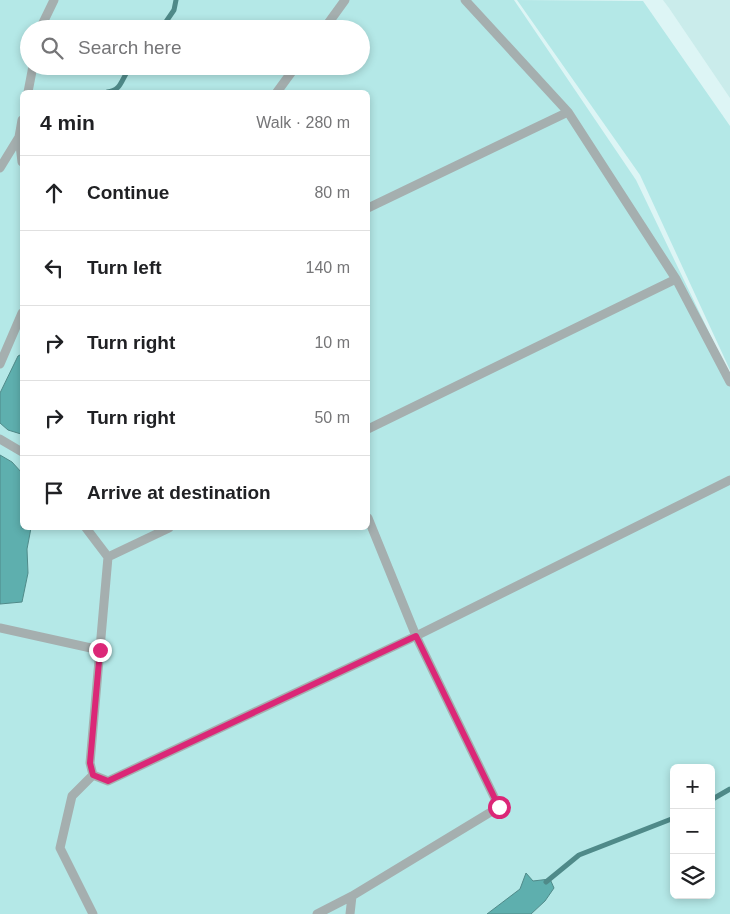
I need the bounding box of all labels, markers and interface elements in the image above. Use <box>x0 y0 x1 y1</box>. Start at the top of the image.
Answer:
search box <box>20 20 370 75</box>
icon: search <box>38 34 66 62</box>
text: Search here <box>78 37 182 58</box>
text: 4 min <box>40 111 95 134</box>
text: Walk · 280 m <box>256 114 350 131</box>
icon: ahead <box>40 179 68 207</box>
text: Continue <box>87 182 169 203</box>
text: 80 m <box>314 184 350 201</box>
icon: left <box>40 254 68 282</box>
text: Turn left <box>87 257 162 278</box>
text: 140 m <box>306 259 350 276</box>
icon: right <box>40 329 68 357</box>
text: Turn right <box>87 332 175 353</box>
text: 10 m <box>314 334 350 351</box>
icon: right <box>40 404 68 432</box>
text: Turn right <box>87 407 175 428</box>
text: 50 m <box>314 409 350 426</box>
icon: arrive <box>40 479 68 507</box>
text: Arrive at destination <box>87 482 271 503</box>
route end <box>89 639 112 662</box>
map controls <box>670 764 715 899</box>
button: + <box>670 764 715 809</box>
route start <box>488 796 511 819</box>
button: − <box>670 809 715 854</box>
button: layers <box>670 854 715 899</box>

